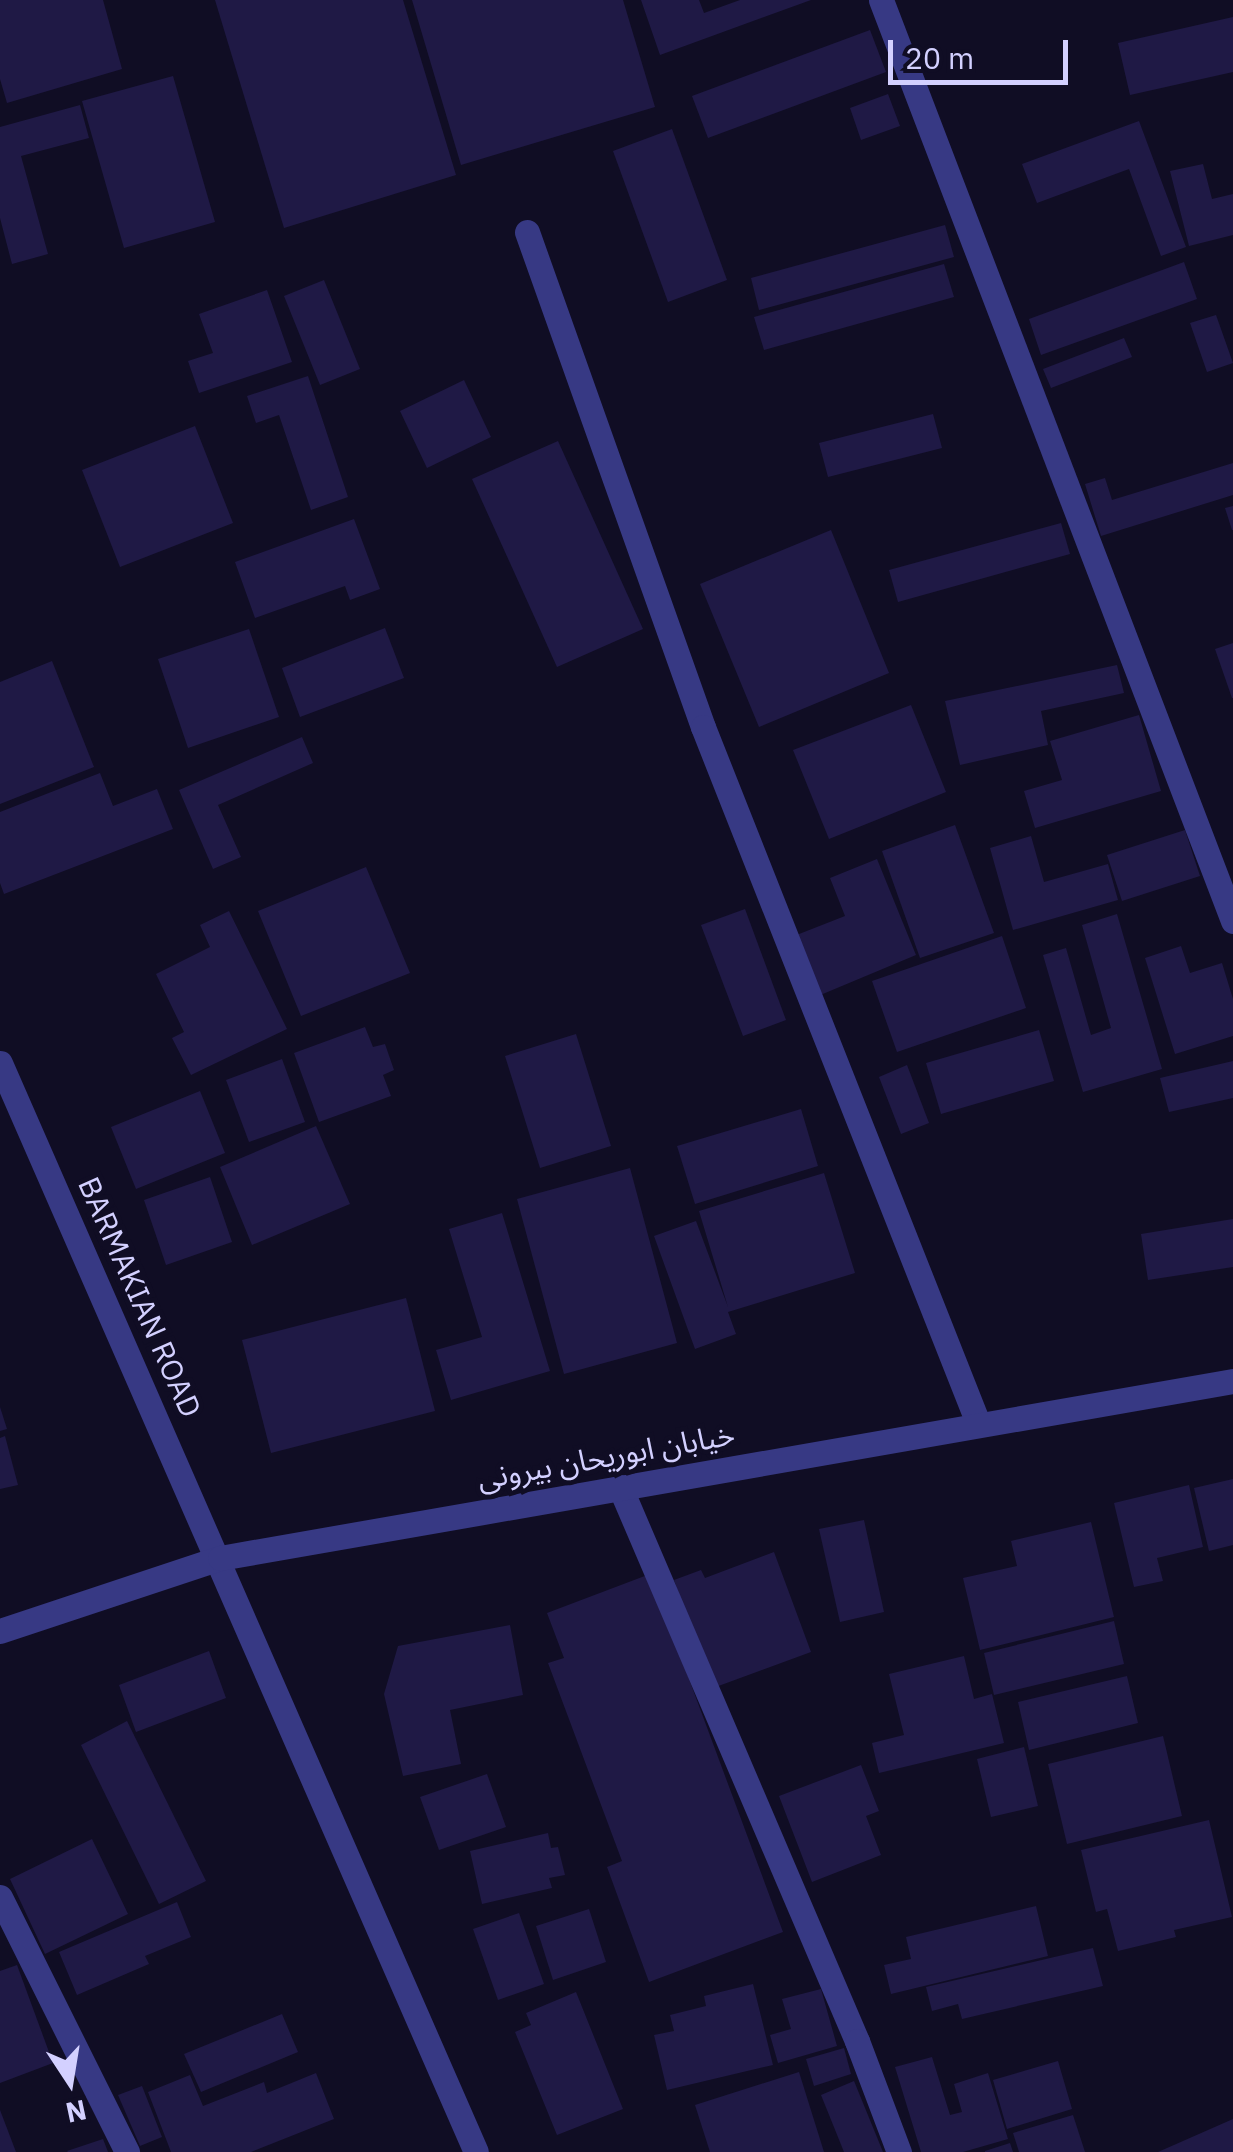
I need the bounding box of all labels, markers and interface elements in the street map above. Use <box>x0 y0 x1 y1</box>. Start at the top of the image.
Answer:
scale bar <box>893 20 1073 82</box>
text: 20 m <box>905 38 974 77</box>
street label: BARMAKIAN ROAD <box>71 1171 209 1423</box>
street label: خیابان ابوریحان بیرونی <box>475 1416 737 1496</box>
north arrow <box>20 2032 120 2132</box>
text: N <box>63 2092 90 2132</box>

